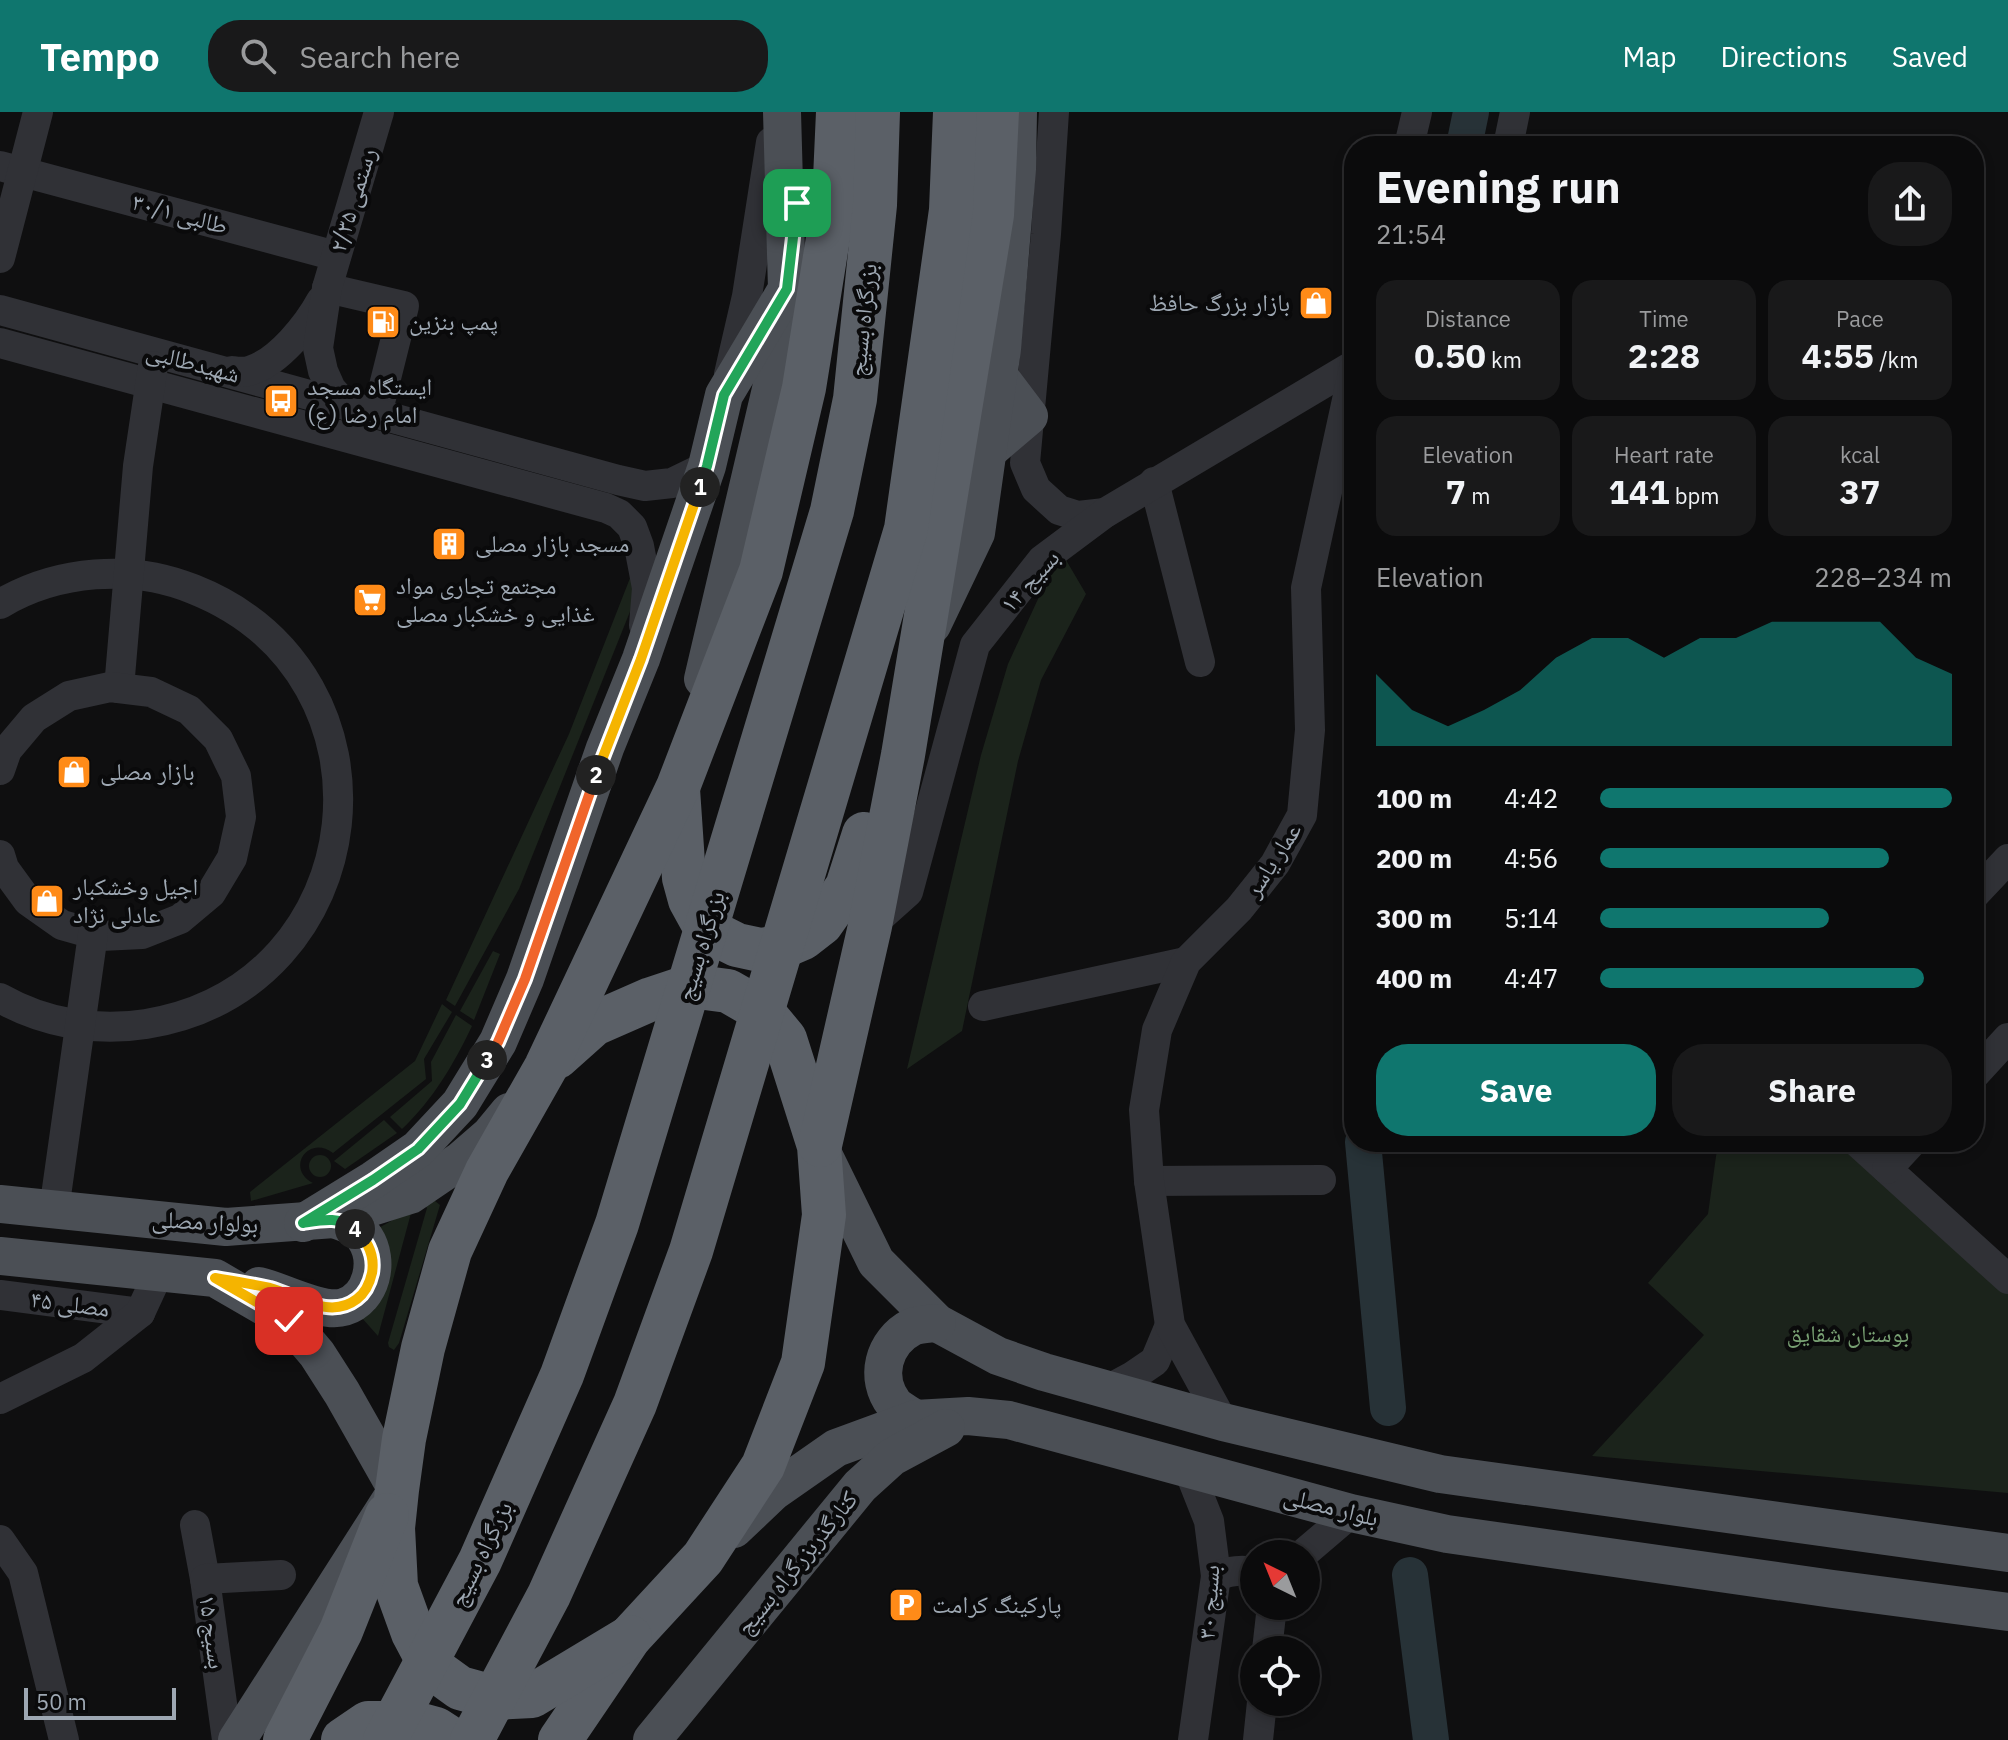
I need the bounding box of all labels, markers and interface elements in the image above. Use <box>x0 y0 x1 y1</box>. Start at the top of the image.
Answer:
search box <box>208 20 768 92</box>
text: Tempo <box>40 32 160 81</box>
icon: search <box>236 34 280 78</box>
text: Search here <box>300 37 460 76</box>
text: Map <box>1622 38 1676 75</box>
text: Directions <box>1720 38 1848 75</box>
text: Saved <box>1892 38 1968 75</box>
street label: رستمی ۲/۳۵ <box>321 144 383 256</box>
text: Evening run <box>1376 158 1621 215</box>
button: share <box>1868 162 1952 246</box>
pin <box>763 169 831 237</box>
icon: arrive <box>775 181 819 225</box>
street label: طالبی ۳۰/۱ <box>129 185 232 241</box>
text: 21:54 <box>1376 217 1446 251</box>
street label: بزرگراه بسیج <box>840 262 884 378</box>
shop icon: بازار بزرگ حافظ <box>1297 284 1335 322</box>
place label: بازار بزرگ حافظ <box>1149 286 1290 318</box>
fuel station icon: پمپ بنزین <box>364 303 402 341</box>
text: Distance <box>1425 304 1511 333</box>
text: Time <box>1639 304 1689 333</box>
text: Pace <box>1836 304 1884 333</box>
place label: پمپ بنزین <box>409 305 498 337</box>
text: 0.50 <box>1414 333 1486 377</box>
text: 2:28 <box>1628 333 1700 377</box>
text: 4:55 <box>1802 333 1874 377</box>
street label: شهیدطالبی <box>143 334 244 390</box>
text: km <box>1486 345 1522 374</box>
text: /km <box>1874 345 1918 374</box>
place label: ایستگاه مسجد امام رضا (ع) <box>307 370 432 431</box>
bus stop icon: ایستگاه مسجد امام رضا (ع) <box>262 382 300 420</box>
text: Elevation <box>1422 440 1514 469</box>
text: Heart rate <box>1614 440 1714 469</box>
text: kcal <box>1840 440 1880 469</box>
pin: 1 <box>680 467 720 507</box>
text: 7 <box>1446 469 1466 513</box>
text: 141 <box>1608 469 1670 513</box>
text: 37 <box>1840 469 1880 513</box>
text: 1 <box>693 472 707 501</box>
text: m <box>1466 481 1490 510</box>
text: bpm <box>1670 481 1720 510</box>
building icon: مسجد بازار مصلی <box>430 525 468 563</box>
place label: مسجد بازار مصلی <box>475 527 629 559</box>
street label: بسیج ۱۴ <box>992 542 1066 619</box>
text: Elevation <box>1376 560 1484 594</box>
text: 228–234 m <box>1814 560 1952 594</box>
place label: مجتمع تجاری مواد غذایی و خشکبار مصلی <box>396 569 595 629</box>
supermarket icon: مجتمع تجاری مواد غذایی و خشکبار مصلی <box>351 581 389 619</box>
shop icon: بازار مصلى <box>55 753 93 791</box>
place label: بازار مصلى <box>100 755 195 787</box>
pin: 2 <box>576 755 616 795</box>
text: 2 <box>589 760 603 789</box>
text: 100 m <box>1376 781 1452 815</box>
text: 4:42 <box>1504 781 1558 815</box>
street label: عمار یاسر <box>1236 816 1308 904</box>
text: 200 m <box>1376 841 1452 875</box>
text: 4:56 <box>1504 841 1558 875</box>
place label: اجیل وخشکبار عادلی نژاد <box>72 870 198 930</box>
shop icon: اجیل وخشکبار عادلی نژاد <box>28 882 66 920</box>
street label: بزرگراه بسیج <box>668 887 732 1005</box>
text: 300 m <box>1376 901 1452 935</box>
text: 5:14 <box>1504 901 1558 935</box>
text: 400 m <box>1376 961 1452 995</box>
text: 4:47 <box>1504 961 1558 995</box>
pin: 3 <box>467 1040 507 1080</box>
button: Save <box>1376 1044 1656 1136</box>
button: Share <box>1672 1044 1952 1136</box>
text: 3 <box>480 1045 494 1074</box>
street label: بولوار مصلی <box>151 1202 259 1240</box>
pin: 4 <box>335 1209 375 1249</box>
text: 4 <box>348 1214 362 1243</box>
street label: مصلی ۴۵ <box>29 1282 111 1324</box>
pin <box>255 1287 323 1355</box>
icon: check <box>267 1299 311 1343</box>
park label: بوستان شقایق <box>1787 1317 1909 1349</box>
street label: بلوار مصلی <box>1281 1479 1382 1533</box>
street label: کنارگذربزرگراه بسیج <box>728 1484 864 1641</box>
street label: بزرگراه بسیج <box>441 1496 519 1612</box>
north arrow <box>1240 1540 1320 1620</box>
map controls <box>1240 1540 1320 1716</box>
street label: بسیج ۳۰ <box>1189 1564 1227 1640</box>
parking icon: پارکینگ کرامت <box>887 1586 925 1624</box>
place label: پارکینگ کرامت <box>932 1588 1061 1620</box>
street label: بسیج ۱۵ <box>192 1593 234 1671</box>
button: locate <box>1240 1636 1320 1716</box>
scale bar <box>24 1684 176 1720</box>
text: 50 m <box>36 1687 87 1716</box>

